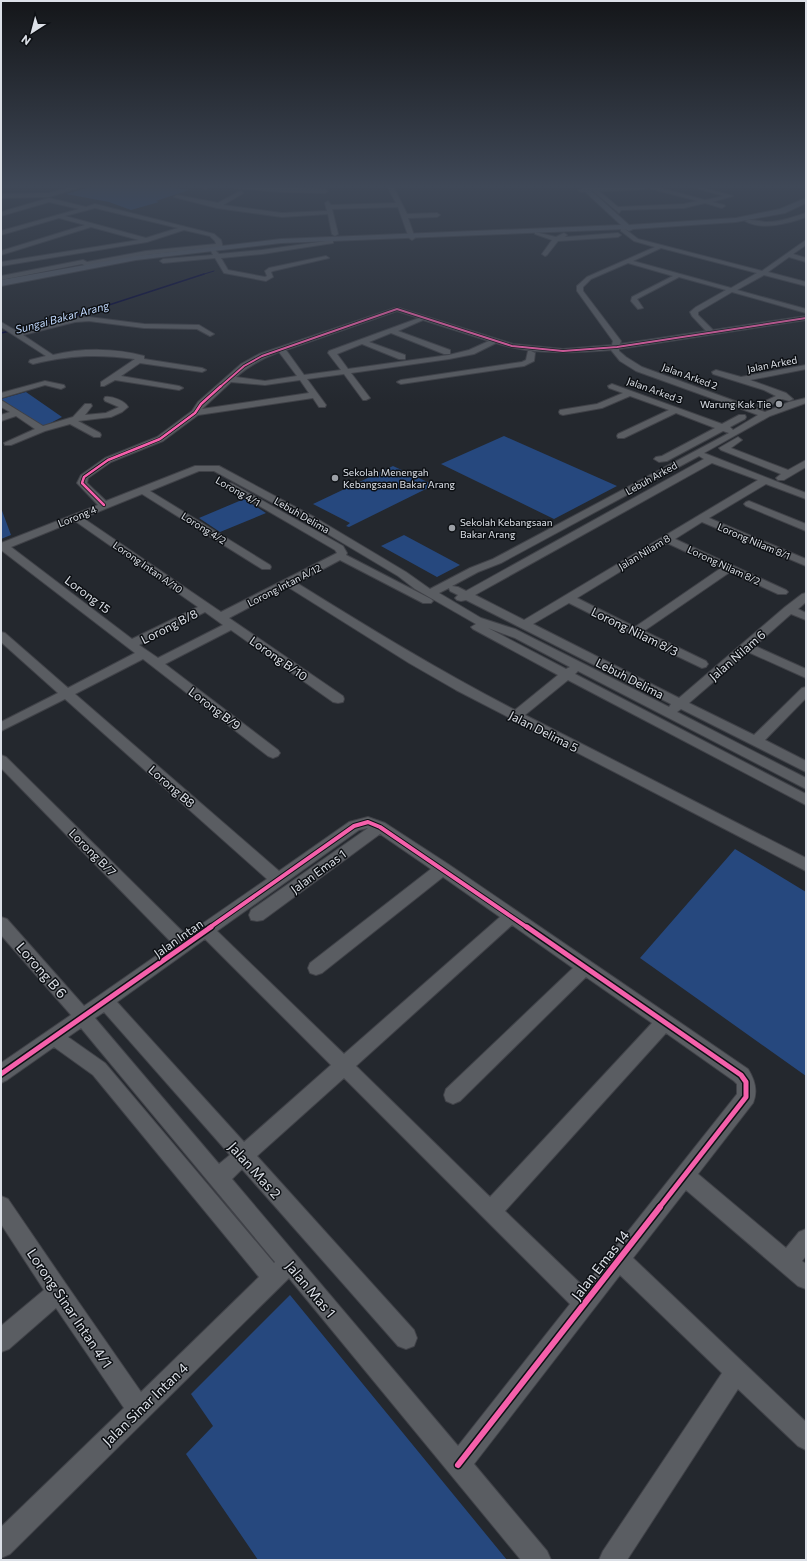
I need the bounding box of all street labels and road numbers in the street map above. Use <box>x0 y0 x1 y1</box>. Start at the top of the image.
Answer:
street label: Jalan Arked <box>746 353 798 375</box>
street label: Jalan Arked 2 <box>661 360 720 392</box>
street label: Jalan Arked 3 <box>626 374 685 406</box>
street label: Lebuh Arked <box>623 459 679 497</box>
street label: Lorong 4/1 <box>214 473 262 509</box>
street label: Lebuh Delima <box>272 494 332 536</box>
street label: Lorong 4 <box>56 503 98 529</box>
street label: Lorong 4/2 <box>179 510 229 547</box>
street label: Lorong Nilam 8/1 <box>716 520 792 562</box>
street label: Jalan Nilam 8 <box>616 532 672 572</box>
street label: Lorong Intan A/10 <box>111 539 185 595</box>
street label: Lorong Nilam 8/2 <box>686 543 763 587</box>
street label: Lorong Intan A/12 <box>245 561 323 609</box>
street label: Lorong 15 <box>62 572 114 616</box>
street label: Lorong Nilam 8/3 <box>589 604 681 658</box>
street label: Lorong B/8 <box>138 606 200 646</box>
street label: Jalan Nilam 6 <box>706 627 769 684</box>
street label: Lorong B/10 <box>247 633 311 683</box>
street label: Lebuh Delima <box>594 655 666 701</box>
street label: Lorong B/9 <box>186 684 244 732</box>
street label: Jalan Delima 5 <box>507 708 581 755</box>
street label: Lorong B8 <box>146 762 198 810</box>
street label: Lorong B/7 <box>67 826 119 878</box>
street label: Jalan Emas 1 <box>288 846 349 897</box>
street label: Jalan Intan <box>151 916 206 961</box>
street label: Lorong B 6 <box>13 939 71 1001</box>
street label: Jalan Mas 2 <box>225 1138 285 1202</box>
street label: Jalan Emas 14 <box>567 1226 633 1303</box>
street label: Lorong Sinar Intan 4/1 <box>24 1245 116 1371</box>
street label: Jalan Mas 1 <box>282 1257 340 1321</box>
street label: Jalan Sinar Intan 4 <box>99 1358 192 1449</box>

